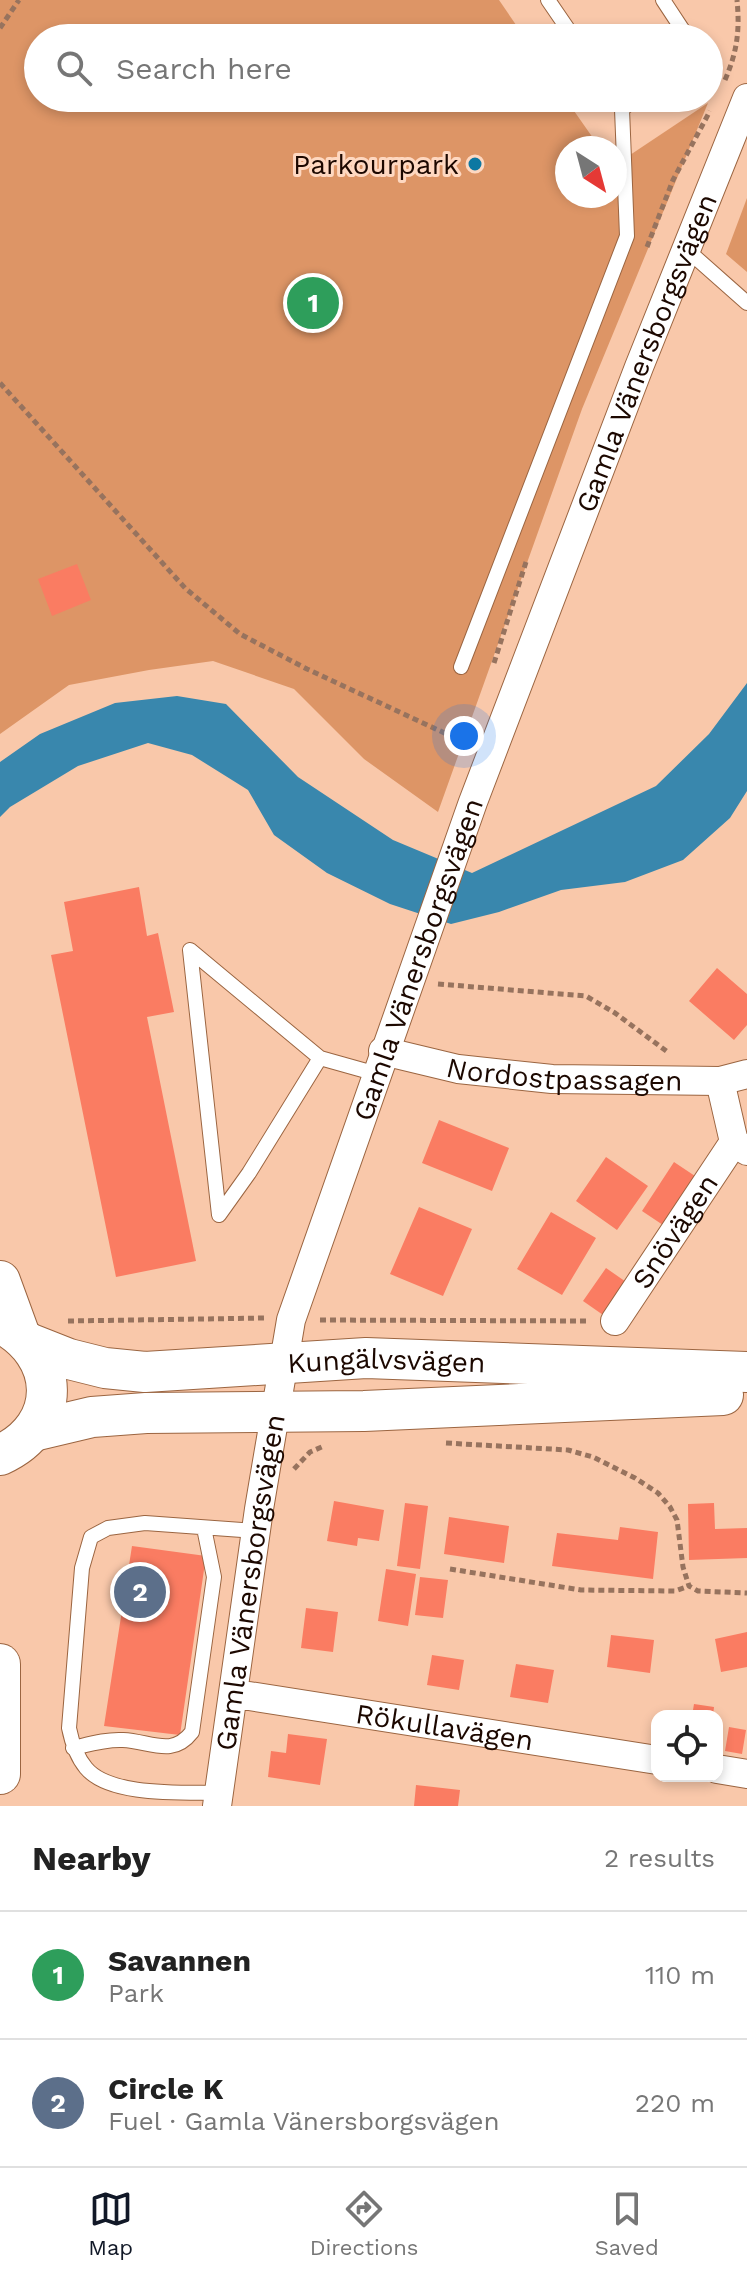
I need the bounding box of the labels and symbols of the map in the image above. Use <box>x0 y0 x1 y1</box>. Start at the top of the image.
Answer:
north arrow <box>555 136 627 208</box>
place label: Parkourpark <box>293 148 459 181</box>
marker: Parkourpark <box>466 155 484 173</box>
street label: Gamla Vänersborgsvägen <box>569 189 724 517</box>
pin: 1 <box>287 273 339 333</box>
your location <box>444 716 484 756</box>
street label: Gamla Vänersborgsvägen <box>346 794 490 1125</box>
street label: Nordostpassagen <box>443 1051 683 1098</box>
street label: Snövägen <box>625 1168 725 1295</box>
street label: Kungälvsvägen <box>286 1342 486 1380</box>
street label: Gamla Vänersborgsvägen <box>209 1412 292 1753</box>
pin: 2 <box>114 1562 166 1622</box>
street label: Rökullavägen <box>353 1697 536 1757</box>

